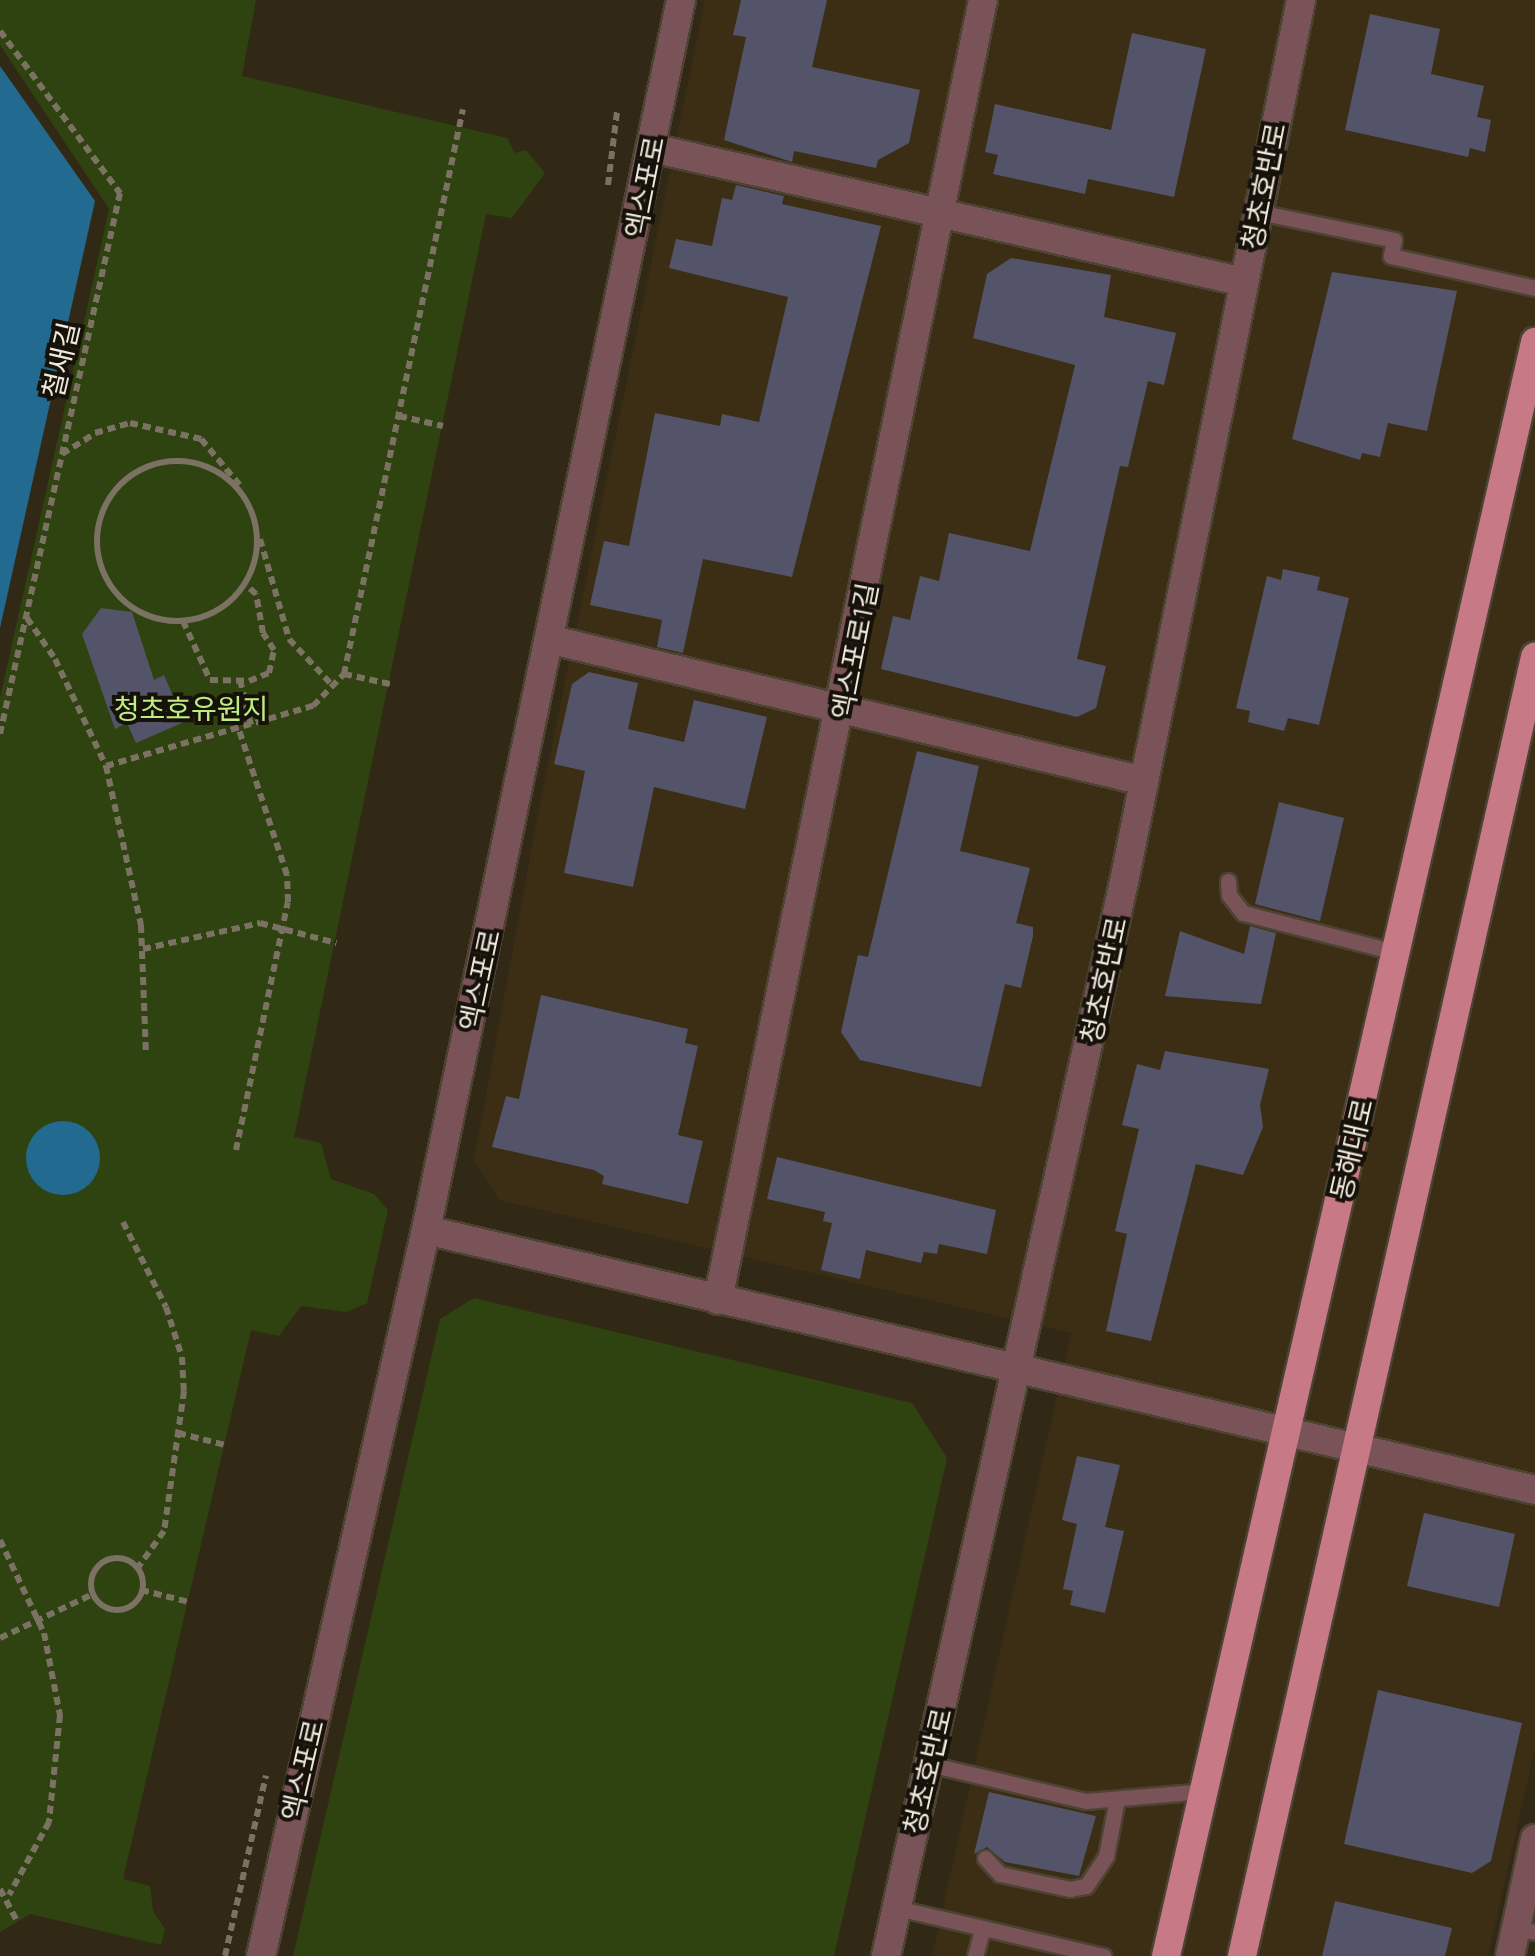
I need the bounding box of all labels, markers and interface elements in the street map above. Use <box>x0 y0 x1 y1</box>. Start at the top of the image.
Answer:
street label: 청초호반로 <box>1234 120 1292 252</box>
street label: 엑스포로 <box>618 133 670 241</box>
street label: 철새길 <box>35 319 85 401</box>
street label: 엑스포로1길 <box>824 580 884 722</box>
park label: 청초호유원지 <box>114 691 268 725</box>
street label: 청초호반로 <box>1073 914 1133 1046</box>
street label: 엑스포로 <box>452 926 506 1034</box>
street label: 동해대로 <box>1323 1095 1379 1203</box>
street label: 청초호반로 <box>896 1704 958 1838</box>
street label: 엑스포로 <box>274 1716 330 1824</box>

